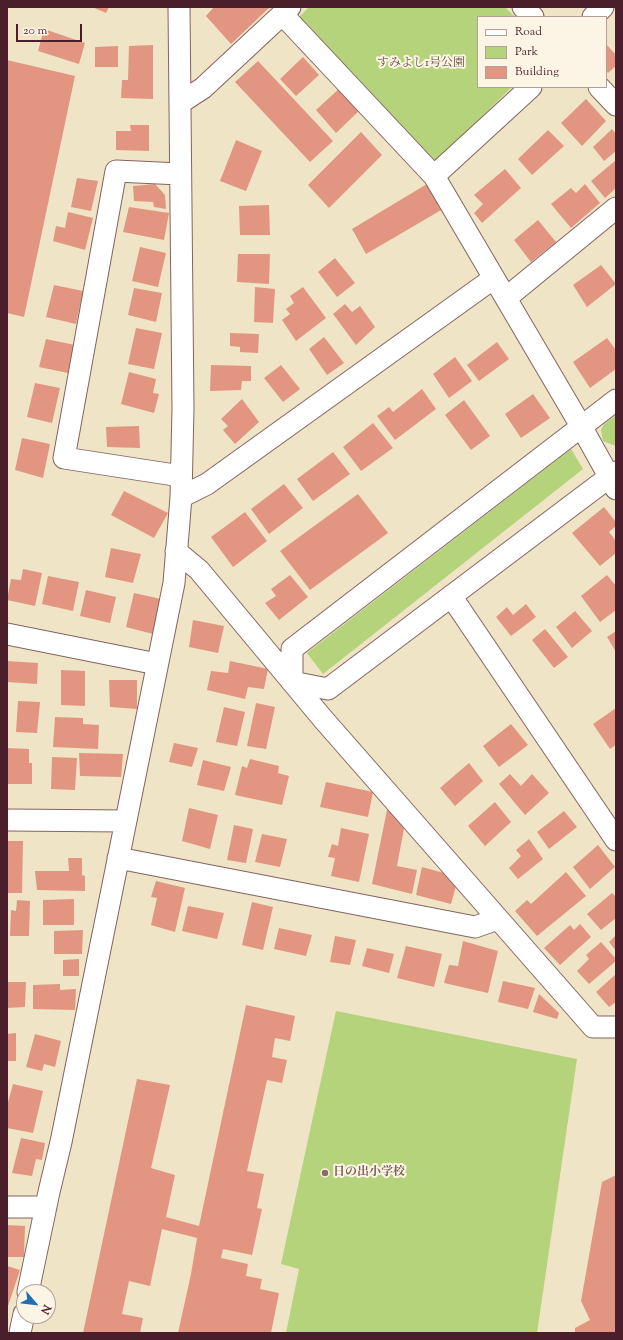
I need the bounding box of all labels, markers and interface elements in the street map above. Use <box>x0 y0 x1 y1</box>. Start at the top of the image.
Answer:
scale bar <box>18 16 84 42</box>
legend <box>477 16 607 88</box>
text: 20 m <box>23 22 47 40</box>
text: Road <box>515 23 542 41</box>
text: Park <box>515 43 538 61</box>
park label: すみよし1号公園 <box>377 57 465 71</box>
text: Building <box>515 63 559 81</box>
place label: 日の出小学校 <box>333 1166 405 1180</box>
marker: 日の出小学校 <box>320 1168 330 1178</box>
north arrow <box>16 1284 56 1324</box>
text: N <box>37 1302 55 1317</box>

